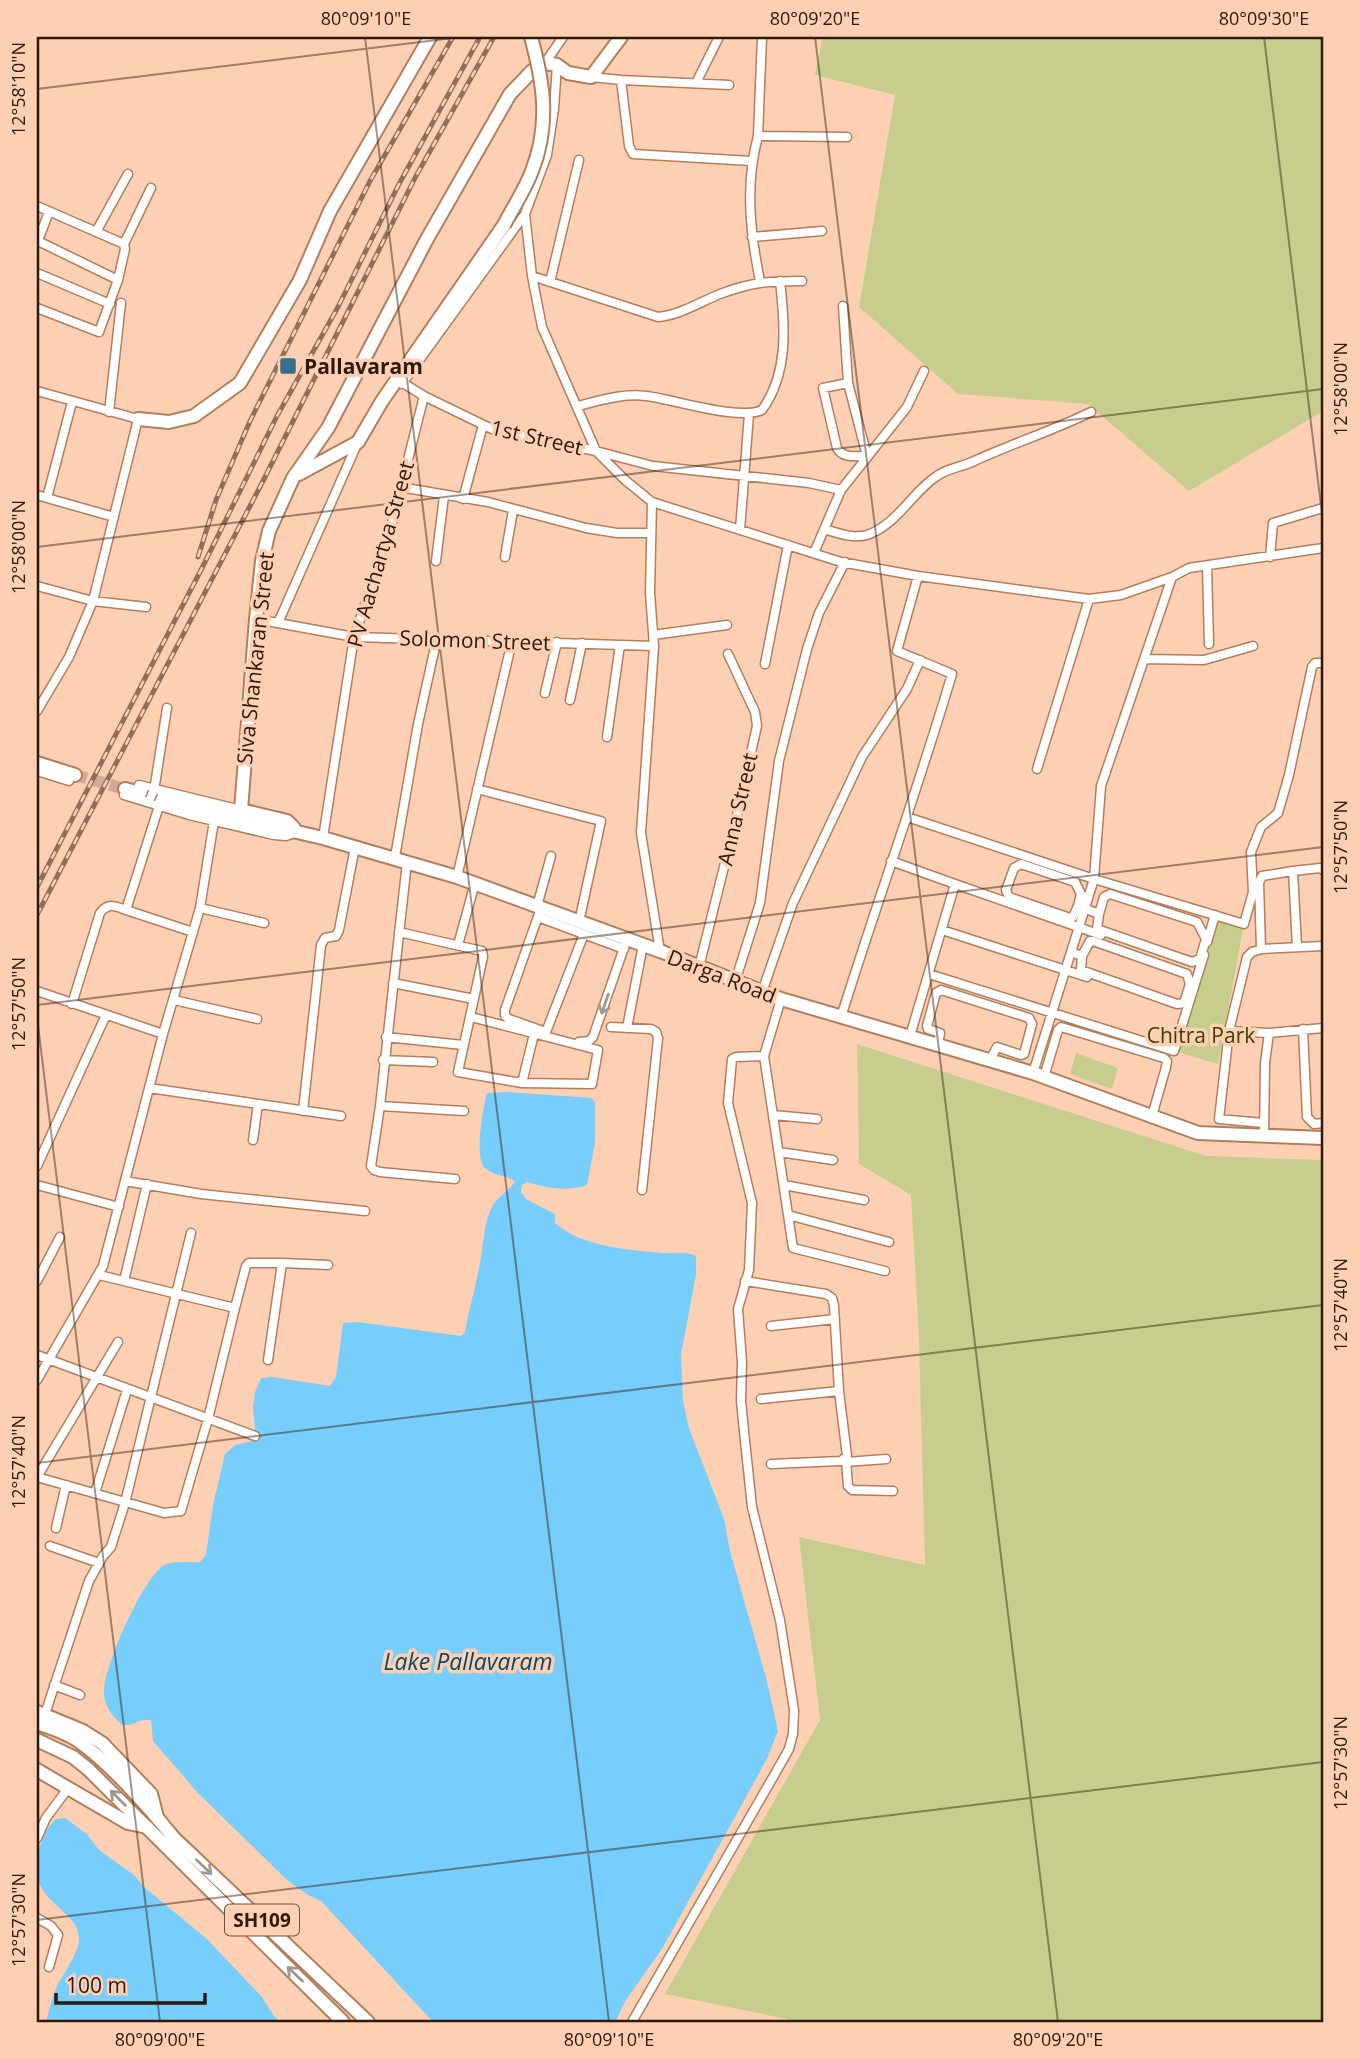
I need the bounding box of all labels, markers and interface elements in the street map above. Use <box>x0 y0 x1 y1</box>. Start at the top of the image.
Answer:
text: 80°09'10"E <box>321 6 411 30</box>
text: 80°09'20"E <box>770 6 860 30</box>
text: 80°09'30"E <box>1219 6 1309 30</box>
text: 12°58'10"N <box>6 42 30 136</box>
text: 12°58'00"N <box>1328 342 1352 436</box>
place label: Pallavaram <box>304 352 423 380</box>
marker: Pallavaram <box>278 356 298 376</box>
street label: 1st Street <box>488 413 586 461</box>
street label: PV Aachartya Street <box>340 458 420 650</box>
text: 12°58'00"N <box>6 500 30 594</box>
street label: Siva Shankaran Street <box>230 550 280 766</box>
street label: Solomon Street <box>399 623 551 657</box>
street label: Anna Street <box>710 750 764 868</box>
text: 12°57'50"N <box>1328 800 1352 894</box>
street label: Darga Road <box>664 942 780 1010</box>
text: 12°57'50"N <box>6 957 30 1051</box>
one-way arrow <box>598 992 610 1014</box>
park label: Chitra Park <box>1147 1021 1255 1049</box>
text: 12°57'40"N <box>1328 1258 1352 1352</box>
text: 12°57'40"N <box>6 1415 30 1509</box>
water label: Lake Pallavaram <box>383 1645 553 1677</box>
text: 12°57'30"N <box>1328 1716 1352 1810</box>
one-way arrow <box>109 1790 126 1807</box>
one-way arrow <box>195 1858 212 1875</box>
text: 12°57'30"N <box>6 1873 30 1967</box>
road number: SH109 <box>225 1904 299 1936</box>
scale bar <box>56 1961 205 2005</box>
one-way arrow <box>286 1966 303 1983</box>
text: 100 m <box>66 1971 127 1999</box>
text: 80°09'00"E <box>115 2027 205 2051</box>
text: 80°09'10"E <box>564 2027 654 2051</box>
text: 80°09'20"E <box>1013 2027 1103 2051</box>

